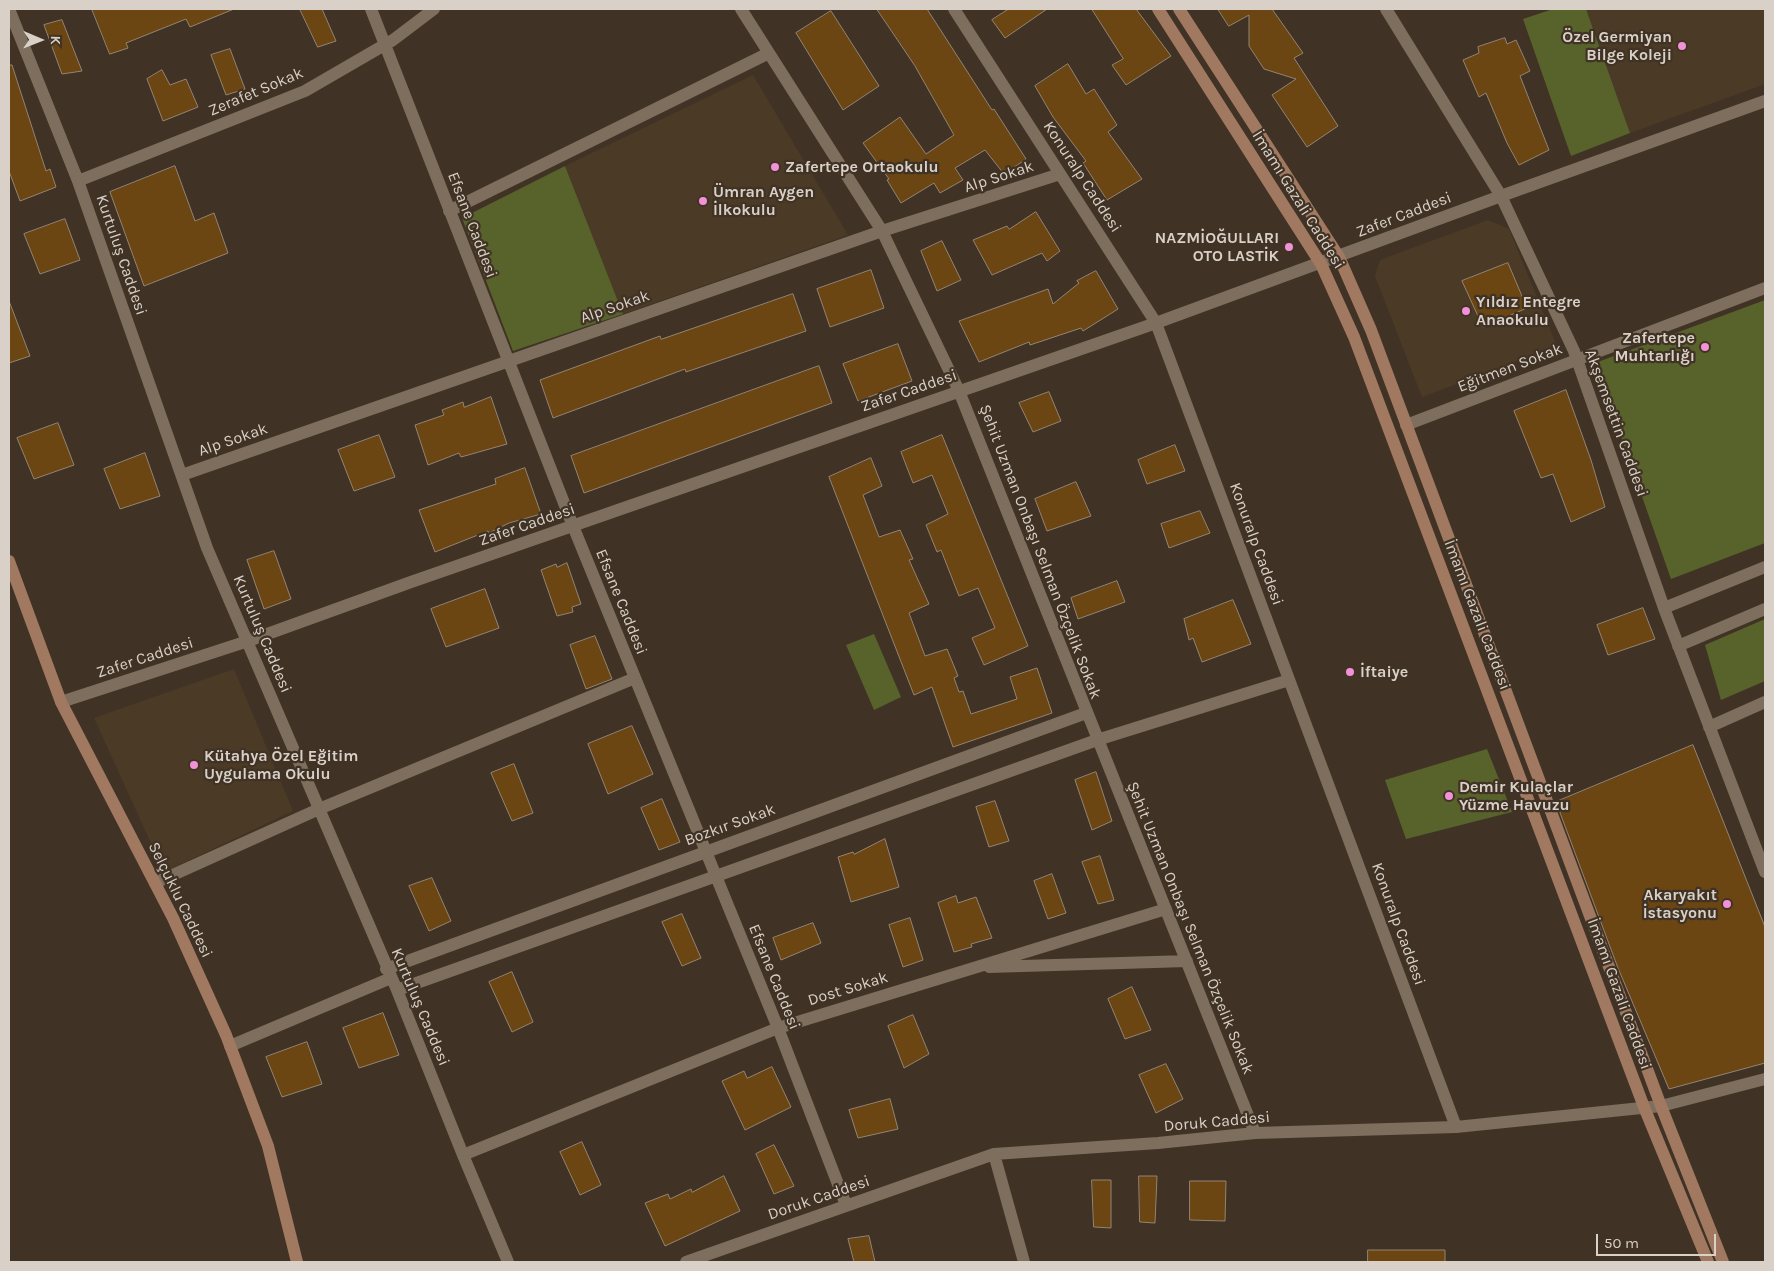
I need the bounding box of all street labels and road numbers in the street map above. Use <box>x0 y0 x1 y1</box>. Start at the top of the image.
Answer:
street label: Zerafet Sokak <box>206 63 306 121</box>
street label: Konuralp Caddesi <box>1039 118 1125 236</box>
street label: İmamı Gazali Caddesi <box>1248 127 1348 273</box>
street label: Alp Sokak <box>962 157 1036 197</box>
street label: Efsane Caddesi <box>443 169 501 281</box>
street label: Zafer Caddesi <box>1354 188 1454 242</box>
street label: Kurtuluş Caddesi <box>91 192 151 318</box>
street label: Alp Sokak <box>578 286 652 328</box>
street label: Eğitmen Sokak <box>1455 339 1565 397</box>
street label: Akşemsettin Caddesi <box>1580 347 1652 499</box>
street label: Zafer Caddesi <box>858 366 960 416</box>
street label: Şehit Uzman Onbaşı Selman Özçelik Sokak <box>975 402 1105 702</box>
street label: Alp Sokak <box>196 419 270 461</box>
street label: Konuralp Caddesi <box>1225 480 1287 608</box>
street label: Zafer Caddesi <box>476 500 578 550</box>
street label: İmamı Gazali Caddesi <box>1439 537 1515 693</box>
street label: Efsane Caddesi <box>591 547 651 657</box>
street label: Kurtuluş Caddesi <box>229 572 295 696</box>
street label: Zafer Caddesi <box>94 633 196 683</box>
street label: Şehit Uzman Onbaşı Selman Özçelik Sokak <box>1122 779 1258 1077</box>
street label: Bozkır Sokak <box>682 800 778 850</box>
street label: Selçuklu Caddesi <box>144 839 216 961</box>
street label: Konuralp Caddesi <box>1367 860 1429 988</box>
street label: İmamı Gazali Caddesi <box>1583 916 1655 1072</box>
street label: Efsane Caddesi <box>744 922 804 1032</box>
street label: Kurtuluş Caddesi <box>387 945 453 1069</box>
street label: Dost Sokak <box>806 968 890 1010</box>
street label: Doruk Caddesi <box>1163 1108 1271 1136</box>
street label: Doruk Caddesi <box>765 1172 873 1224</box>

